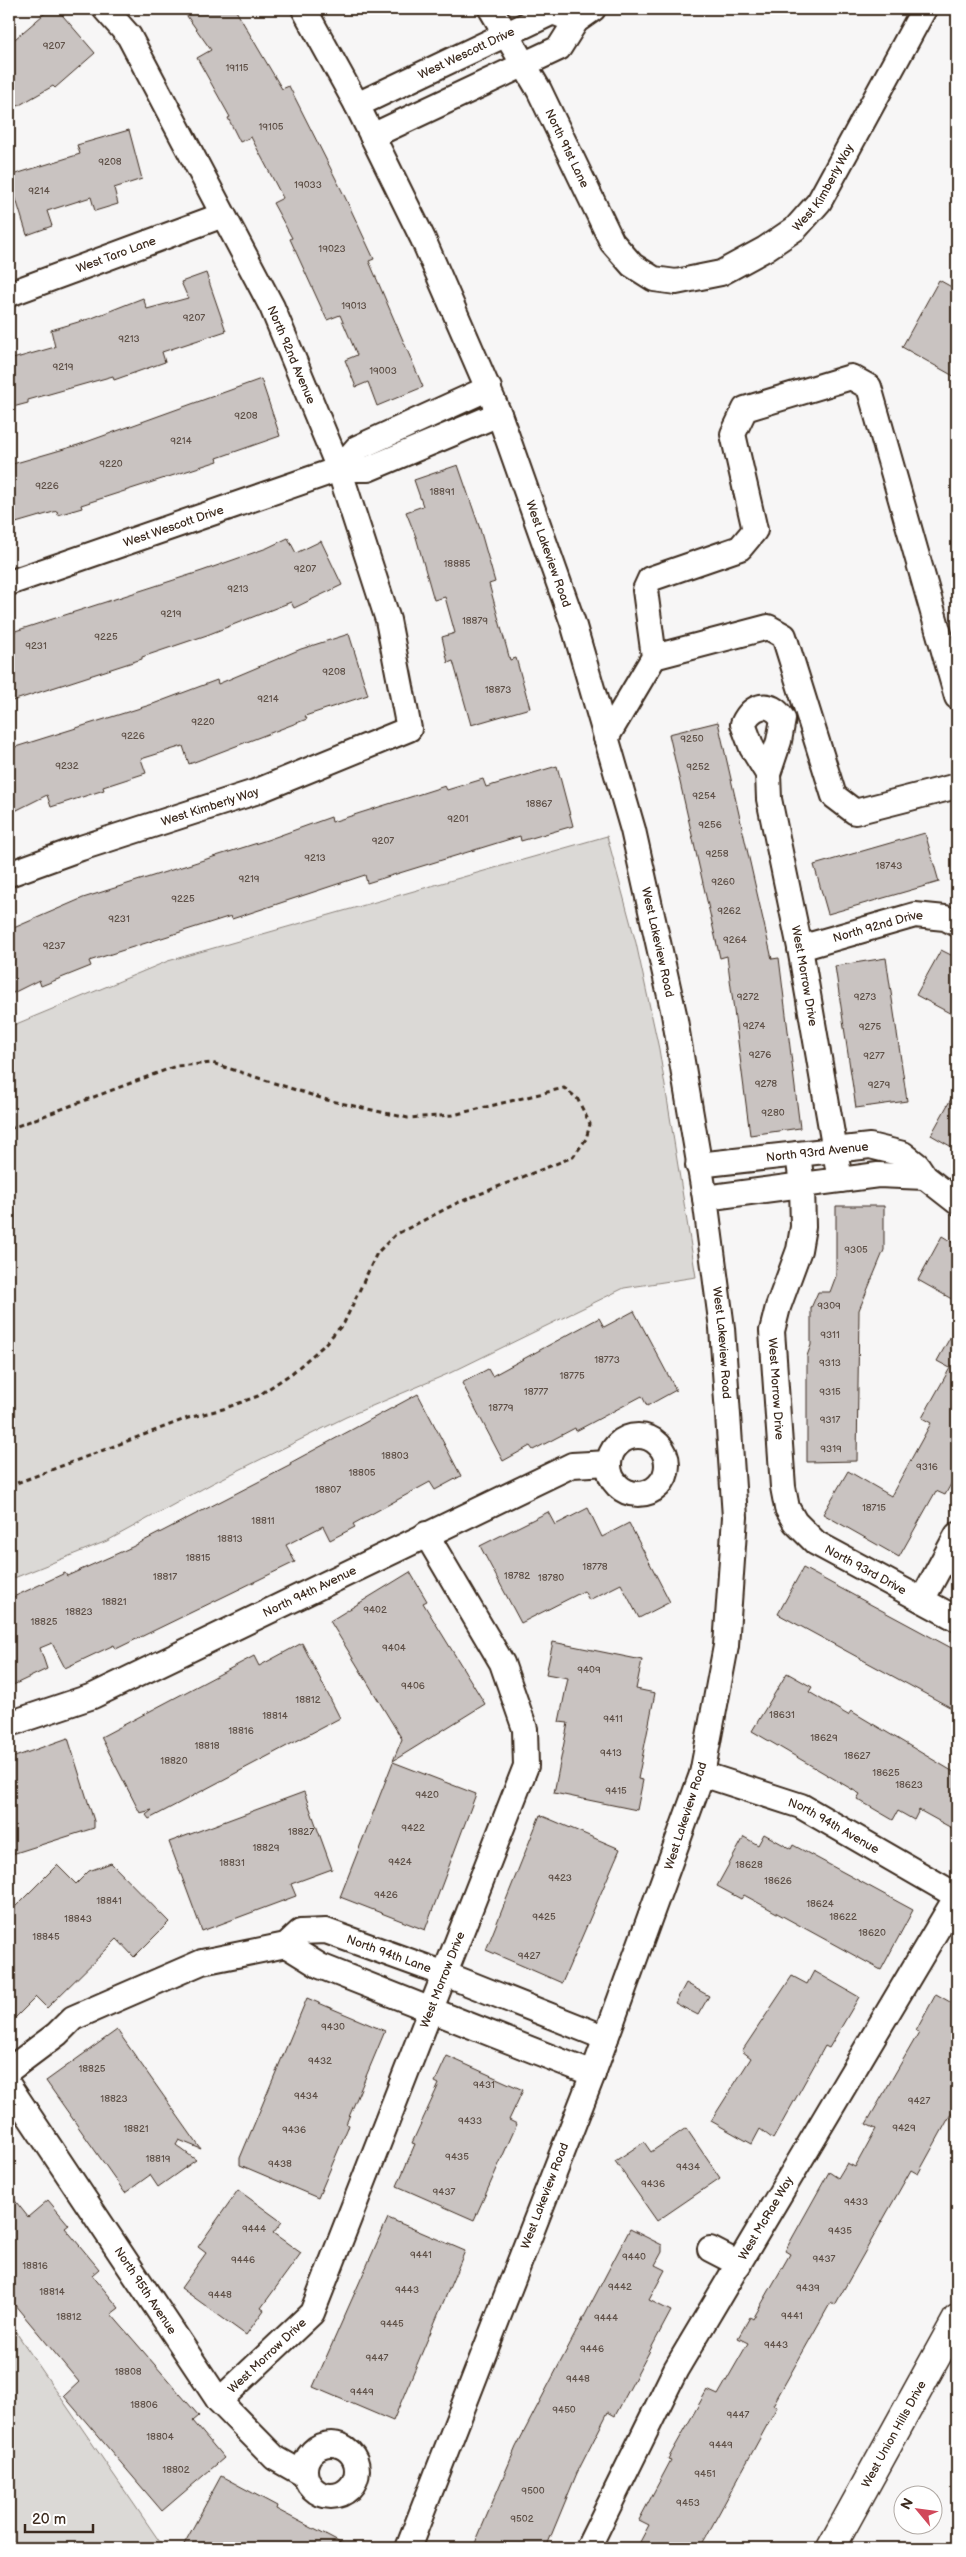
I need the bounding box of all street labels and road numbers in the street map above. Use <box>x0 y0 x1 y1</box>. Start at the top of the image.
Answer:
street label: West Wescott Drive <box>416 24 517 82</box>
street label: North 91st Lane <box>542 107 592 190</box>
street label: West Kimberly Way <box>789 141 857 234</box>
street label: West Taro Lane <box>74 233 158 276</box>
street label: North 92nd Avenue <box>264 304 318 406</box>
street label: West Lakeview Road <box>523 498 574 609</box>
street label: West Wescott Drive <box>121 502 226 550</box>
street label: West Kimberly Way <box>159 784 262 829</box>
street label: West Lakeview Road <box>638 886 678 999</box>
street label: North 92nd Drive <box>831 907 924 946</box>
street label: West Morrow Drive <box>788 924 821 1027</box>
street label: North 93rd Avenue <box>765 1139 869 1165</box>
street label: West Lakeview Road <box>709 1286 734 1399</box>
street label: West Morrow Drive <box>765 1337 787 1440</box>
street label: North 93rd Drive <box>822 1542 909 1598</box>
street label: North 94th Avenue <box>260 1563 359 1620</box>
street label: West Lakeview Road <box>662 1760 711 1872</box>
street label: North 94th Avenue <box>786 1795 882 1857</box>
street label: West Morrow Drive <box>417 1929 468 2030</box>
street label: North 94th Lane <box>345 1932 433 1976</box>
street label: West Lakeview Road <box>518 2141 572 2251</box>
street label: West McRae Way <box>735 2173 797 2263</box>
street label: North 95th Avenue <box>111 2244 180 2337</box>
street label: West Morrow Drive <box>225 2315 309 2396</box>
street label: West Union Hills Drive <box>858 2378 929 2490</box>

